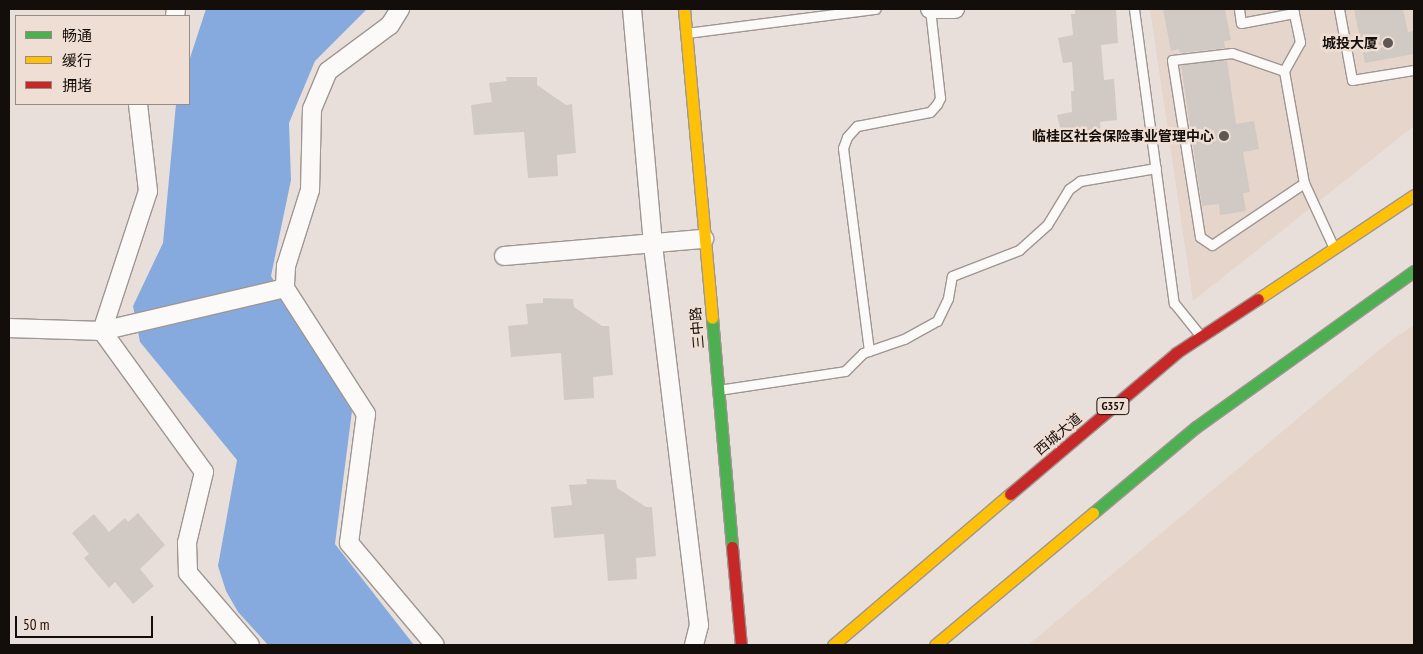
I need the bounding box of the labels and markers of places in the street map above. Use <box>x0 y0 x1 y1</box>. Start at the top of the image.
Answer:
place label: 城投大厦 <box>1322 35 1378 51</box>
marker: 城投大厦 <box>1382 37 1394 49</box>
place label: 临桂区社会保险事业管理中心 <box>1032 128 1214 144</box>
marker: 临桂区社会保险事业管理中心 <box>1218 130 1230 142</box>

